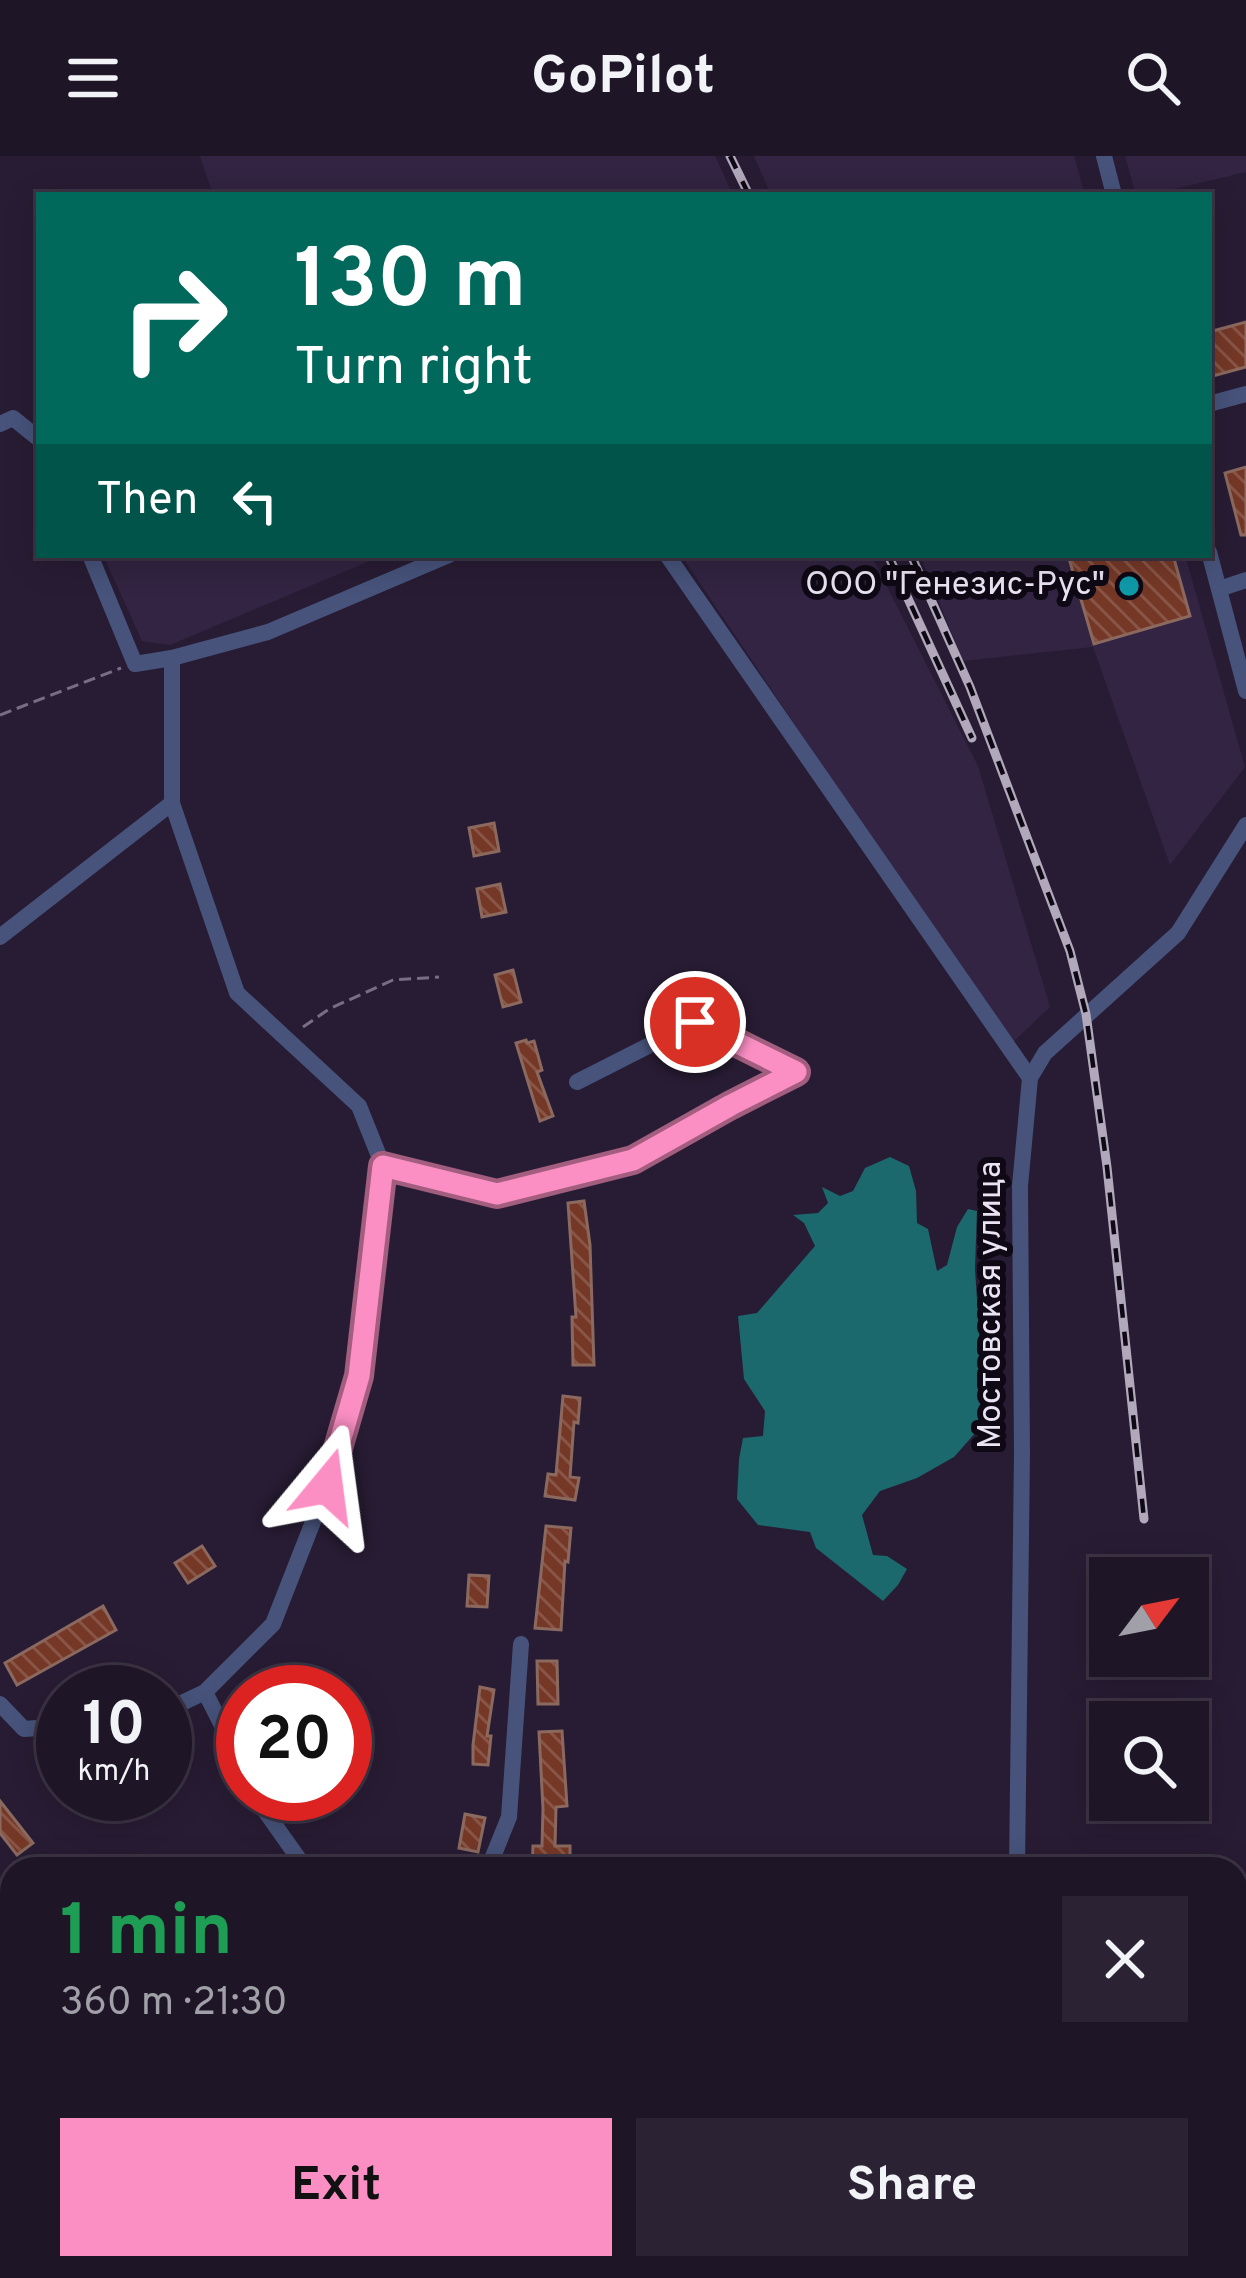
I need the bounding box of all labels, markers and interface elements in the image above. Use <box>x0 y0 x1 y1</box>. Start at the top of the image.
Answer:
text: GoPilot <box>531 44 715 113</box>
icon: menu <box>60 45 126 111</box>
icon: search <box>1120 45 1186 111</box>
text: 130 m <box>294 231 526 337</box>
icon: right <box>96 240 252 396</box>
text: Turn right <box>294 335 533 404</box>
icon: left <box>222 468 288 534</box>
text: Then <box>96 473 198 530</box>
place label: ООО "Генезис-Рус" <box>805 565 1105 607</box>
marker: ООО "Генезис-Рус" <box>1116 573 1142 599</box>
pin <box>644 971 746 1073</box>
icon: arrive <box>662 989 728 1055</box>
street label: Мостовская улица <box>971 1161 1013 1449</box>
position arrow <box>264 1423 390 1549</box>
north arrow <box>1089 1557 1209 1677</box>
map controls <box>1089 1557 1209 1821</box>
speed limit sign: 20 <box>216 1665 372 1821</box>
text: 10 <box>82 1690 146 1766</box>
button: search <box>1089 1701 1209 1821</box>
text: km/h <box>78 1754 150 1791</box>
text: 1 min <box>60 1889 233 1981</box>
button: close <box>1062 1896 1188 2022</box>
text: 360 m · 21:30 <box>60 1980 288 2029</box>
button: Exit <box>60 2118 612 2256</box>
button: Share <box>636 2118 1188 2256</box>

